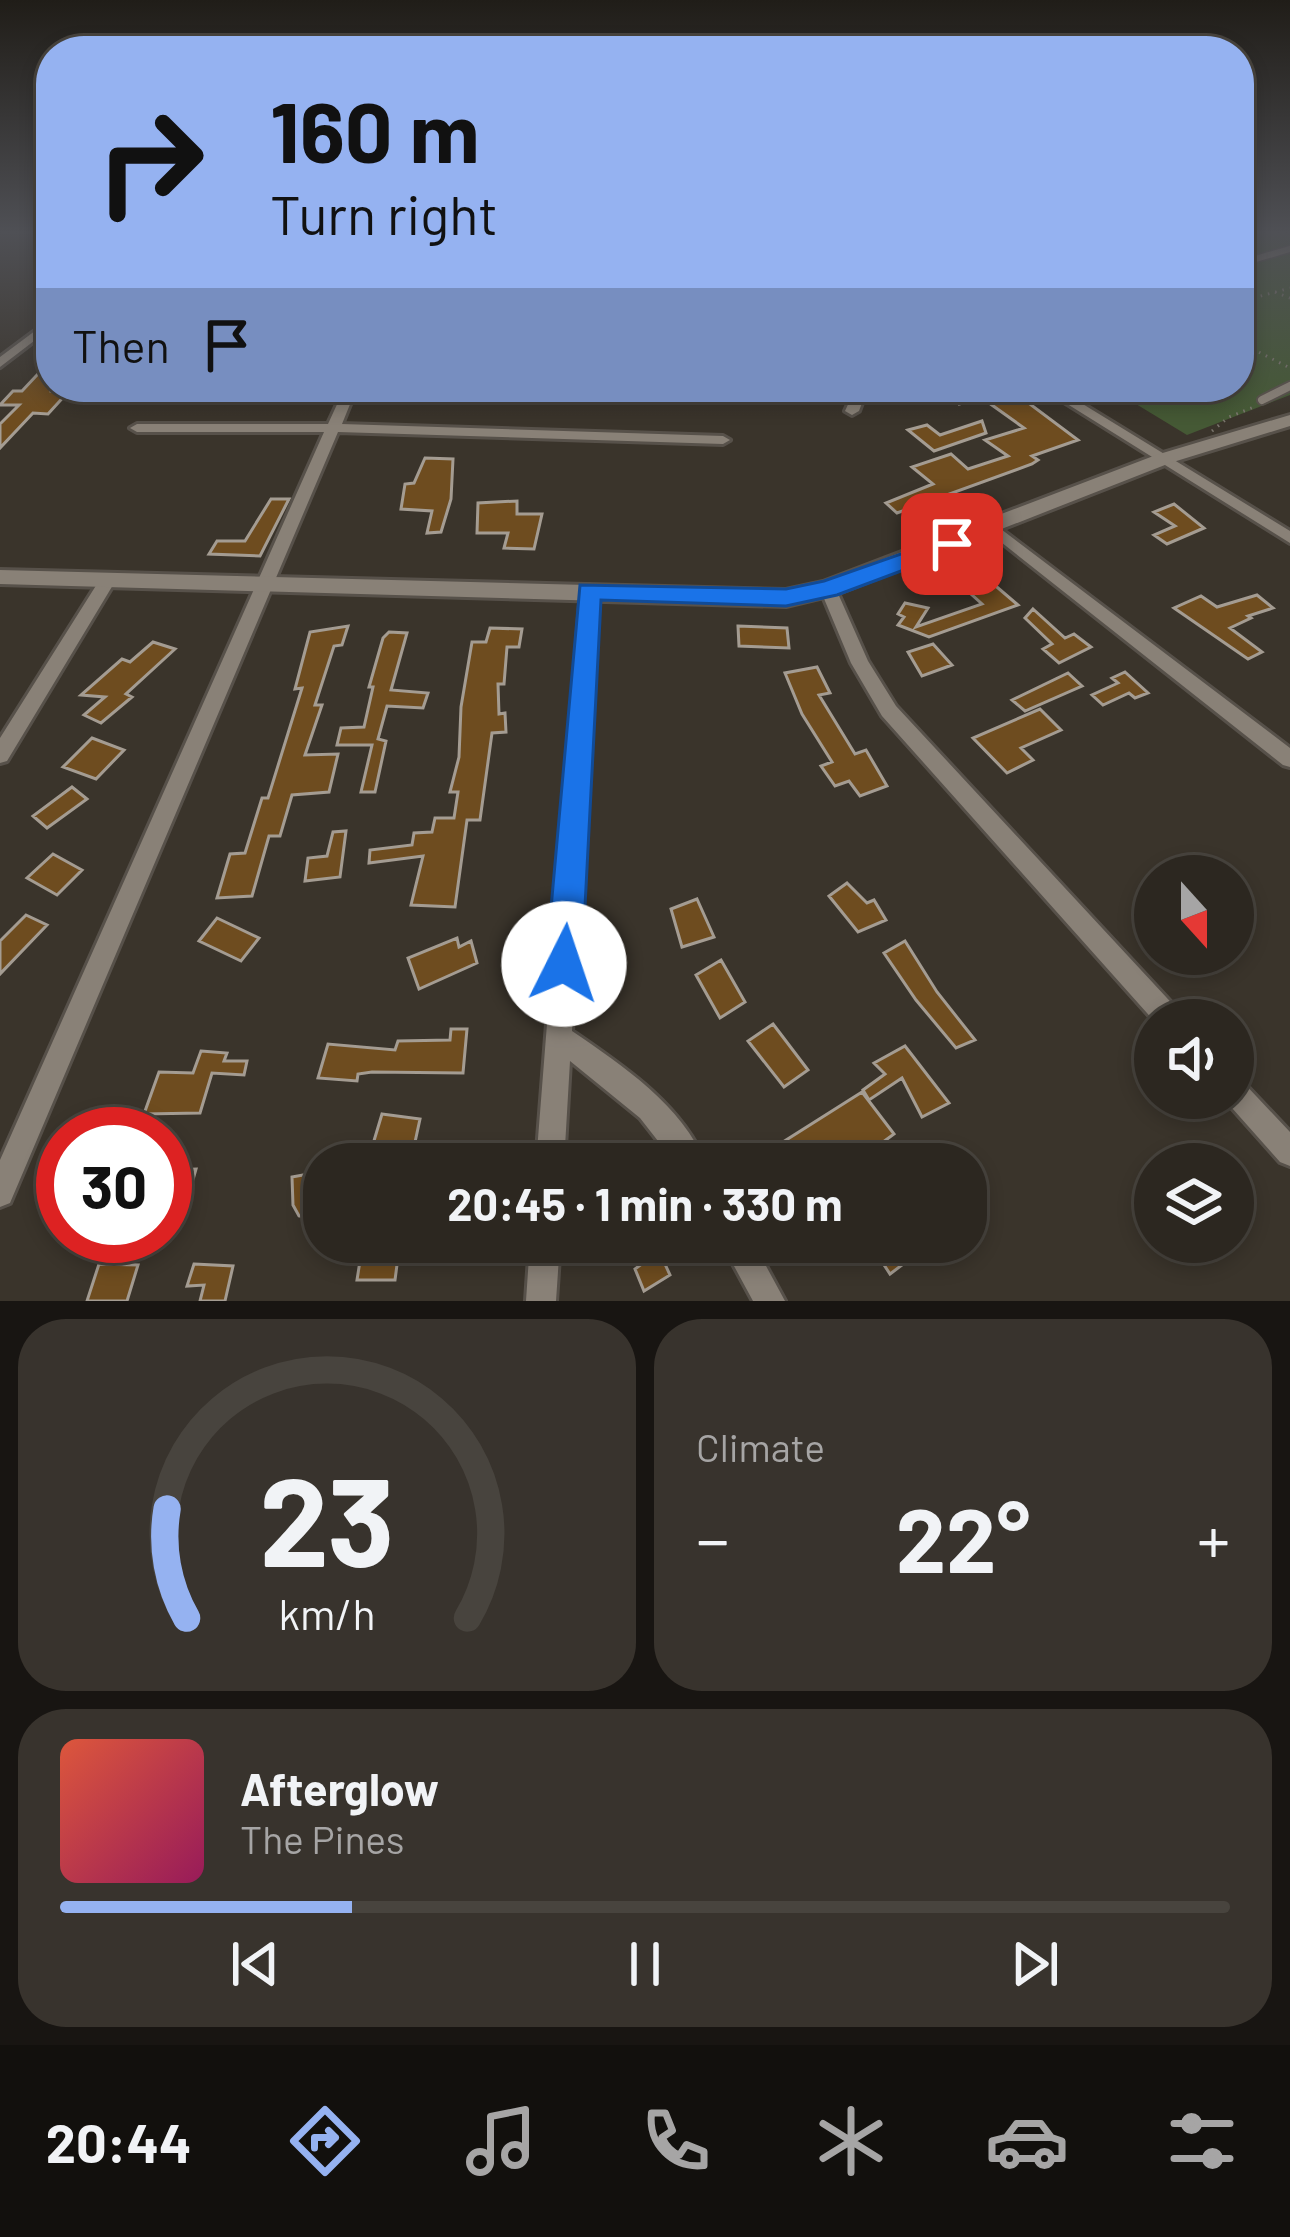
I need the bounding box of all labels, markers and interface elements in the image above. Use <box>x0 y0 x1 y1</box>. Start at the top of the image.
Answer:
text: 160 m <box>270 79 480 180</box>
icon: right <box>72 84 228 240</box>
text: Turn right <box>270 181 498 246</box>
icon: arrive <box>194 312 260 378</box>
text: Then <box>72 318 170 372</box>
pin <box>901 493 1003 595</box>
icon: arrive <box>919 511 985 577</box>
north arrow <box>1134 855 1254 975</box>
map controls <box>1134 855 1254 1263</box>
position arrow <box>501 901 627 1027</box>
button: sound <box>1134 999 1254 1119</box>
speed limit sign: 30 <box>36 1107 192 1263</box>
button: layers <box>1134 1143 1254 1263</box>
text: 20:45 · 1 min · 330 m <box>447 1176 843 1230</box>
text: Climate <box>696 1423 825 1470</box>
text: 23 <box>259 1442 395 1592</box>
text: 22° <box>896 1483 1030 1591</box>
text: − <box>696 1498 729 1577</box>
text: + <box>1197 1498 1230 1577</box>
text: km/h <box>278 1587 376 1639</box>
text: Afterglow <box>240 1761 439 1815</box>
text: The Pines <box>240 1815 405 1862</box>
icon: previous <box>222 1931 288 1997</box>
icon: pause <box>612 1931 678 1997</box>
icon: next <box>1002 1931 1068 1997</box>
icon: directions <box>283 2099 367 2183</box>
icon: music <box>459 2099 543 2183</box>
icon: phone <box>634 2099 718 2183</box>
icon: climate <box>809 2099 893 2183</box>
icon: car <box>985 2099 1069 2183</box>
icon: filters <box>1160 2099 1244 2183</box>
text: 20:44 <box>46 2109 192 2174</box>

